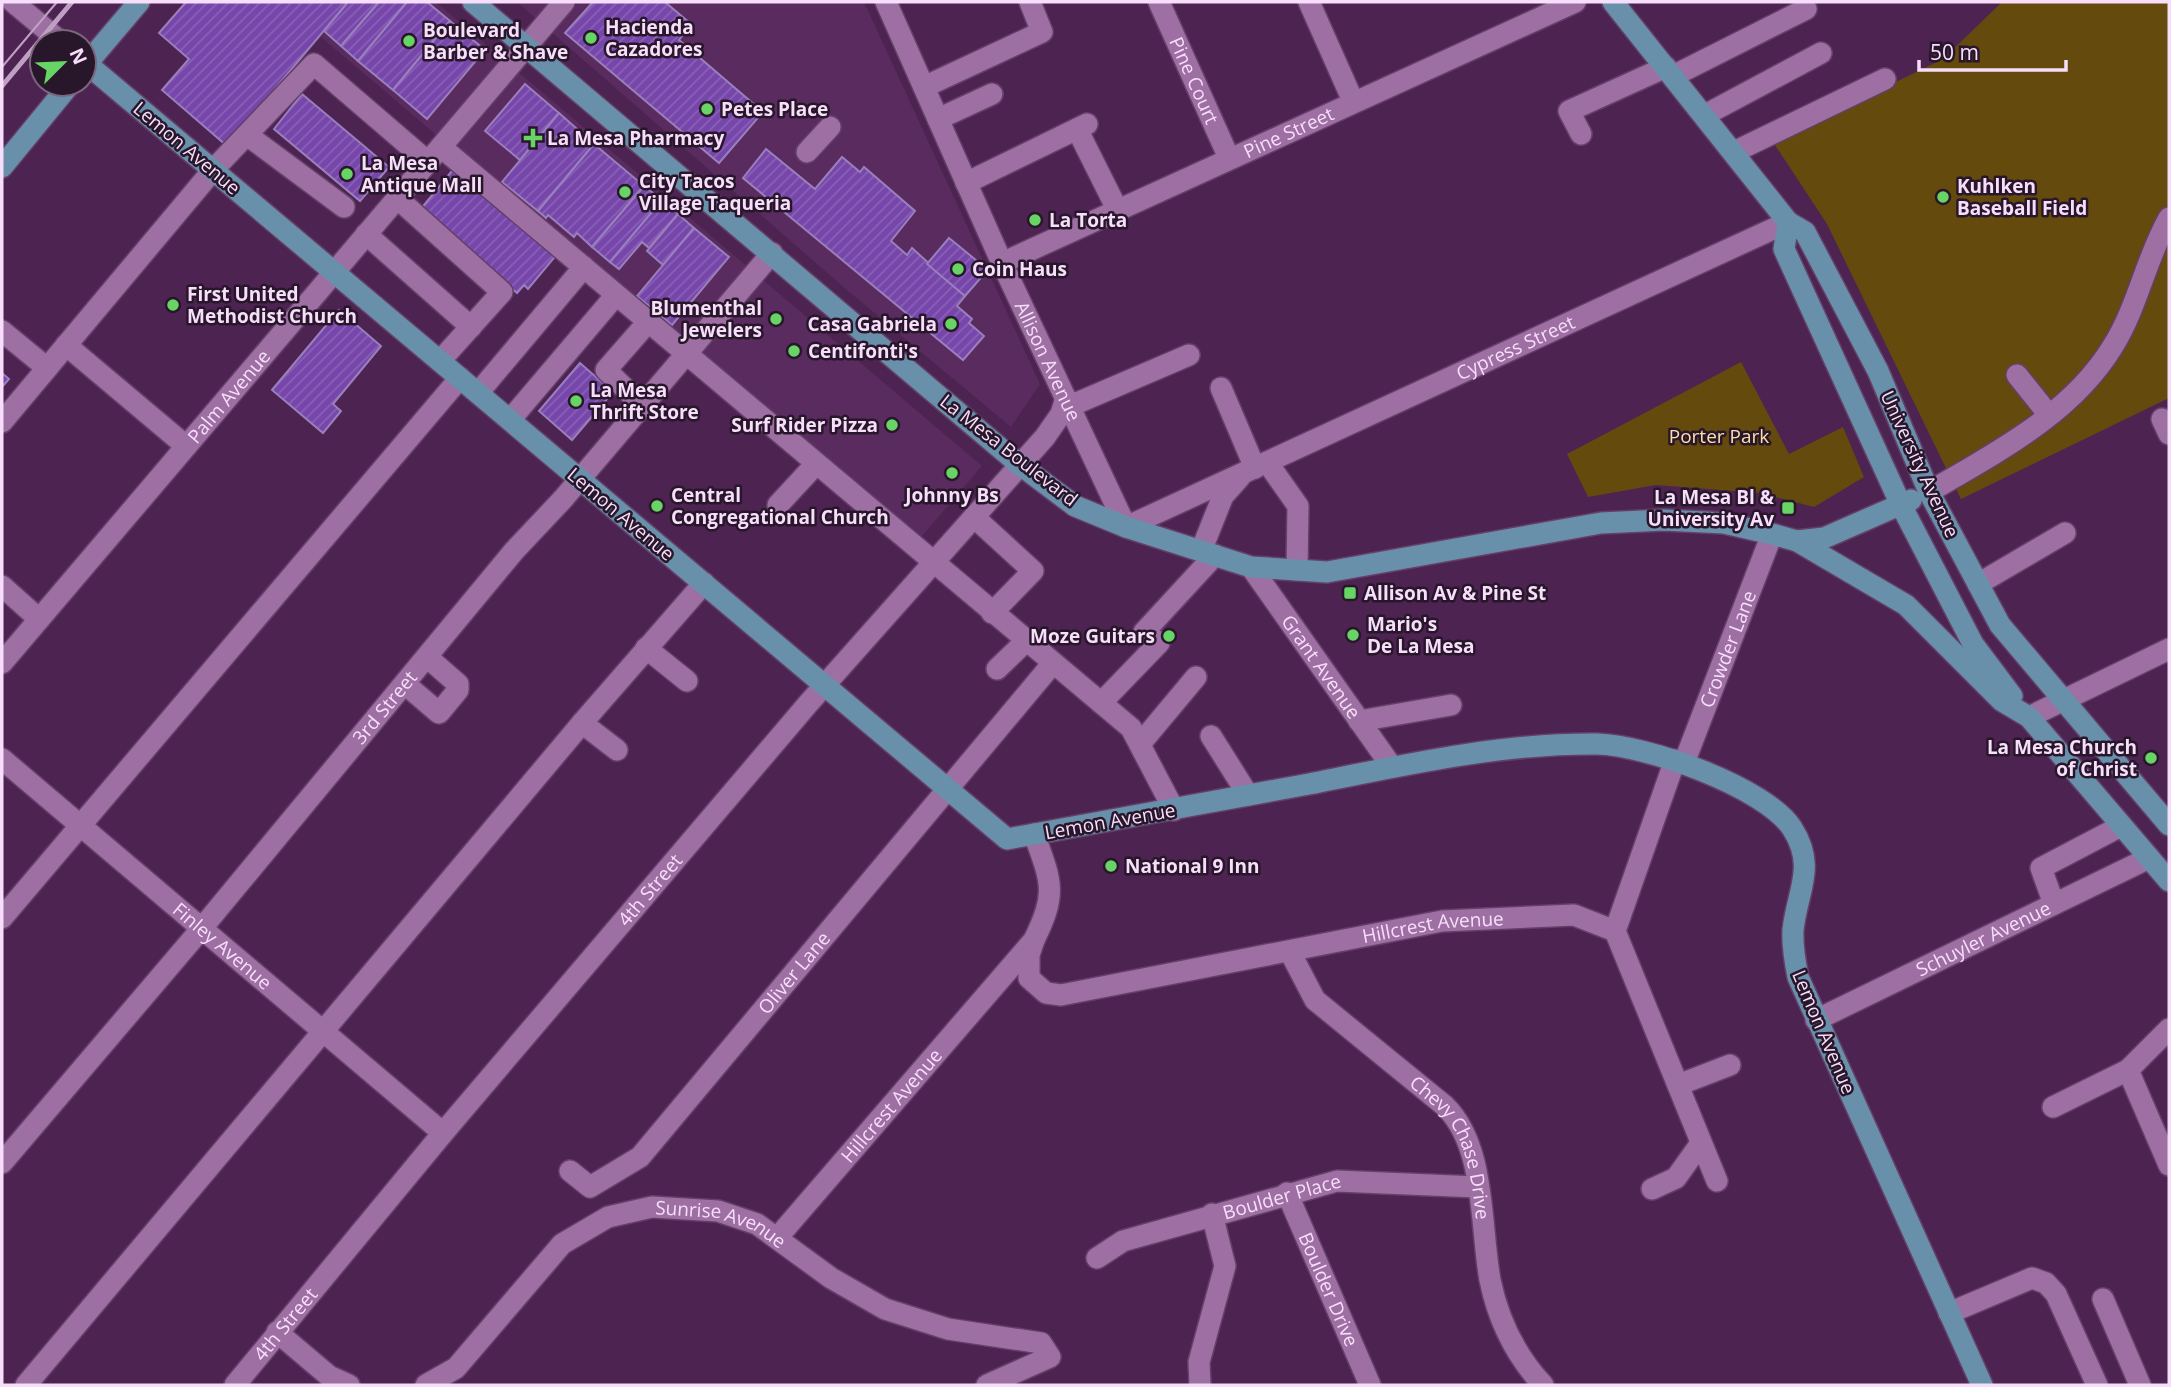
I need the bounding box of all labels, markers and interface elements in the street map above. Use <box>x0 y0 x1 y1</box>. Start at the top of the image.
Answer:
place label: Hacienda Cazadores <box>605 14 702 62</box>
place label: Boulevard Barber & Shave <box>423 17 568 65</box>
north arrow <box>28 28 98 98</box>
scale bar <box>1919 28 2066 72</box>
marker: Hacienda Cazadores <box>583 30 599 46</box>
marker: Boulevard Barber & Shave <box>401 33 417 49</box>
street label: Pine Court <box>1163 33 1225 128</box>
text: 50 m <box>1930 38 1979 66</box>
text: N <box>64 44 94 68</box>
street label: Lemon Avenue <box>128 96 246 200</box>
place label: Petes Place <box>721 96 828 122</box>
street label: Pine Street <box>1239 100 1338 164</box>
marker: Petes Place <box>699 101 715 117</box>
place label: La Mesa Pharmacy <box>547 125 725 151</box>
marker: La Mesa Pharmacy <box>525 130 541 146</box>
place label: La Mesa Antique Mall <box>361 150 482 198</box>
marker: La Mesa Antique Mall <box>339 166 355 182</box>
place label: City Tacos Village Taqueria <box>639 168 791 216</box>
place label: Kuhlken Baseball Field <box>1957 173 2087 221</box>
marker: City Tacos Village Taqueria <box>617 184 633 200</box>
marker: Kuhlken Baseball Field <box>1935 189 1951 205</box>
place label: La Torta <box>1049 207 1127 233</box>
marker: La Torta <box>1027 212 1043 228</box>
place label: Coin Haus <box>972 256 1067 282</box>
marker: Coin Haus <box>950 261 966 277</box>
place label: First United Methodist Church <box>187 281 357 329</box>
place label: Blumenthal Jewelers <box>651 295 762 343</box>
marker: First United Methodist Church <box>165 297 181 313</box>
street label: Allison Avenue <box>1009 297 1087 425</box>
street label: Cypress Street <box>1452 309 1579 386</box>
marker: Blumenthal Jewelers <box>768 311 784 327</box>
place label: Casa Gabriela <box>807 311 937 337</box>
marker: Casa Gabriela <box>943 316 959 332</box>
place label: Centifonti's <box>808 338 918 364</box>
marker: Centifonti's <box>786 343 802 359</box>
street label: Palm Avenue <box>181 344 276 449</box>
place label: La Mesa Thrift Store <box>590 377 699 425</box>
street label: University Avenue <box>1875 386 1965 542</box>
street label: La Mesa Boulevard <box>935 388 1083 512</box>
marker: La Mesa Thrift Store <box>568 393 584 409</box>
place label: Surf Rider Pizza <box>731 412 878 438</box>
marker: Surf Rider Pizza <box>884 417 900 433</box>
park label: Porter Park <box>1669 423 1769 449</box>
street label: Lemon Avenue <box>562 462 680 566</box>
marker: Johnny Bs <box>944 465 960 481</box>
place label: Central Congregational Church <box>671 482 889 530</box>
place label: Johnny Bs <box>903 482 999 508</box>
place label: La Mesa Bl & University Av <box>1648 484 1775 532</box>
marker: Central Congregational Church <box>649 498 665 514</box>
marker: La Mesa Bl & University Av <box>1780 500 1796 516</box>
place label: Allison Av & Pine St <box>1364 580 1546 606</box>
marker: Allison Av & Pine St <box>1342 585 1358 601</box>
street label: Crowder Lane <box>1693 587 1762 712</box>
street label: Grant Avenue <box>1276 609 1367 724</box>
place label: Mario's De La Mesa <box>1367 611 1474 659</box>
place label: Moze Guitars <box>1030 623 1155 649</box>
marker: Mario's De La Mesa <box>1345 627 1361 643</box>
marker: Moze Guitars <box>1161 628 1177 644</box>
street label: 3rd Street <box>346 665 423 750</box>
place label: La Mesa Church of Christ <box>1987 734 2137 782</box>
marker: La Mesa Church of Christ <box>2143 750 2159 766</box>
street label: Lemon Avenue <box>1043 797 1177 845</box>
street label: 4th Street <box>612 848 688 931</box>
place label: National 9 Inn <box>1125 853 1260 879</box>
marker: National 9 Inn <box>1103 858 1119 874</box>
street label: Schuyler Avenue <box>1912 895 2055 982</box>
street label: Finley Avenue <box>167 896 277 995</box>
street label: Hillcrest Avenue <box>1360 905 1504 949</box>
street label: Oliver Lane <box>752 926 836 1020</box>
street label: Lemon Avenue <box>1786 966 1862 1098</box>
street label: Hillcrest Avenue <box>835 1043 948 1168</box>
street label: Chevy Chase Drive <box>1404 1070 1496 1221</box>
street label: Boulder Place <box>1220 1168 1344 1225</box>
street label: Sunrise Avenue <box>655 1194 792 1254</box>
street label: Boulder Drive <box>1293 1228 1365 1350</box>
street label: 4th Street <box>247 1282 323 1366</box>

